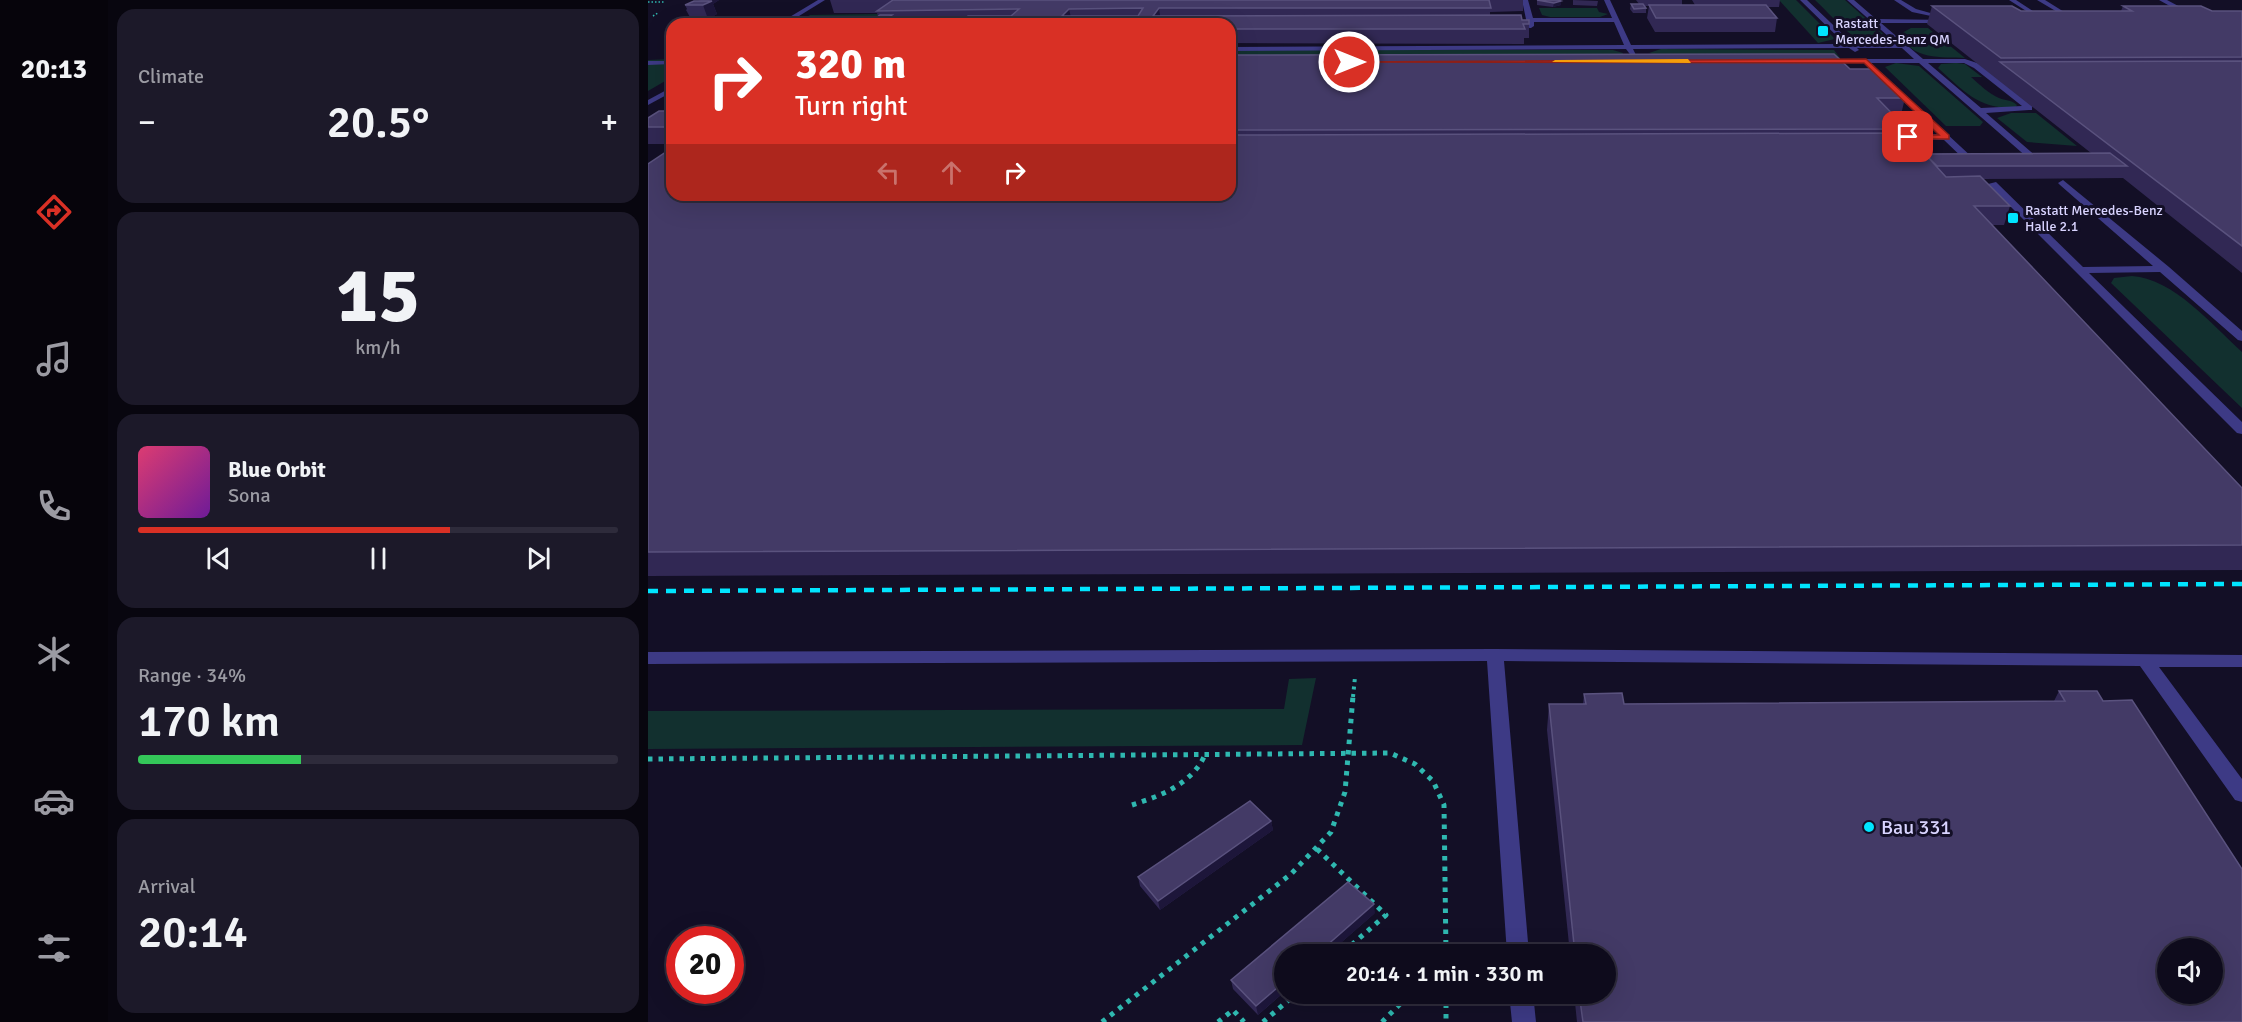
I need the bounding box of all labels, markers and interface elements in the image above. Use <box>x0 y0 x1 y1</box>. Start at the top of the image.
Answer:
place label: Rastatt Mercedes-Benz QM <box>1835 15 1950 48</box>
marker: Rastatt Mercedes-Benz QM <box>1816 24 1830 38</box>
position arrow <box>1317 30 1381 94</box>
text: 320 m <box>795 39 906 90</box>
icon: right <box>696 42 774 120</box>
text: 20:13 <box>21 53 87 86</box>
text: Climate <box>138 64 204 89</box>
text: Turn right <box>795 90 908 123</box>
text: 20.5° <box>327 95 429 150</box>
text: − <box>138 102 156 143</box>
text: + <box>600 102 618 143</box>
pin <box>1882 111 1933 162</box>
icon: arrive <box>1891 120 1924 153</box>
icon: left <box>872 156 905 189</box>
icon: ahead <box>935 156 968 189</box>
icon: right <box>998 156 1031 189</box>
icon: directions <box>33 191 75 233</box>
place label: Rastatt Mercedes-Benz Halle 2.1 <box>2025 202 2163 235</box>
marker: Rastatt Mercedes-Benz Halle 2.1 <box>2006 211 2020 225</box>
text: 15 <box>336 248 420 344</box>
text: km/h <box>355 335 401 360</box>
icon: music <box>33 338 75 380</box>
text: Blue Orbit <box>228 456 326 483</box>
text: Sona <box>228 483 271 508</box>
icon: phone <box>33 485 75 527</box>
icon: previous <box>202 542 235 575</box>
icon: pause <box>362 542 395 575</box>
icon: next <box>522 542 555 575</box>
icon: climate <box>33 633 75 675</box>
text: Range · 34% <box>138 663 246 688</box>
text: 170 km <box>138 694 280 749</box>
icon: car <box>33 780 75 822</box>
place label: Bau 331 <box>1881 815 1951 840</box>
marker: Bau 331 <box>1862 820 1876 834</box>
text: Arrival <box>138 874 196 899</box>
text: 20:14 <box>138 905 248 960</box>
speed limit sign: 20 <box>666 926 744 1004</box>
icon: filters <box>33 927 75 969</box>
map controls <box>2157 938 2223 1004</box>
button: sound <box>2157 938 2223 1004</box>
text: 20:14 · 1 min · 330 m <box>1346 960 1544 987</box>

